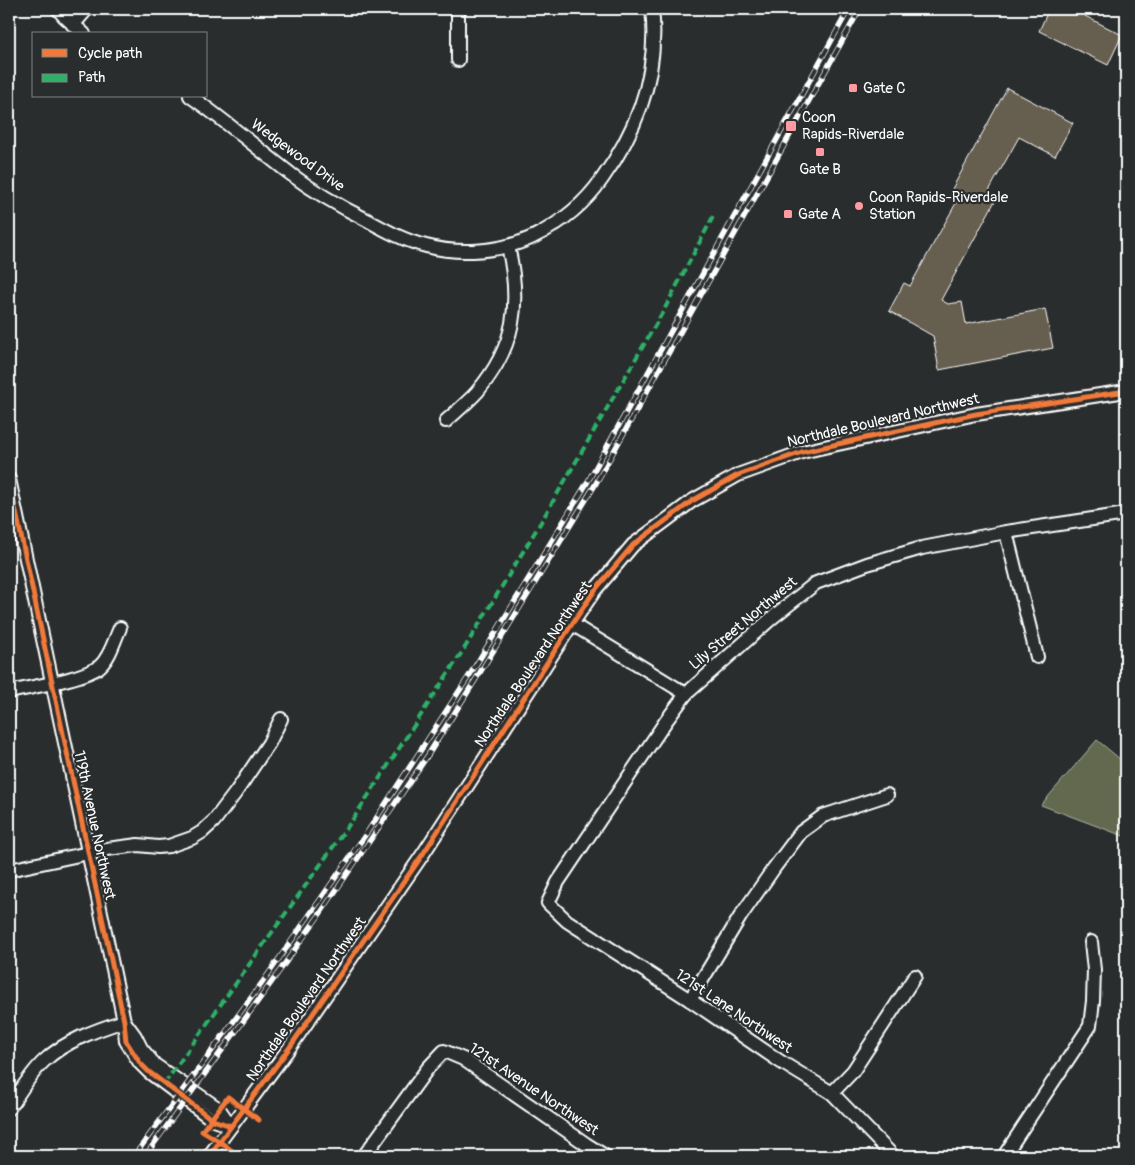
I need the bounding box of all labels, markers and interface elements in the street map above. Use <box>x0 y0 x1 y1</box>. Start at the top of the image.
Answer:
legend <box>32 32 208 98</box>
text: Cycle path <box>78 44 142 63</box>
text: Path <box>78 68 105 87</box>
place label: Gate C <box>863 79 905 98</box>
marker: Gate C <box>847 82 859 94</box>
place label: Coon Rapids-Riverdale <box>802 108 905 144</box>
street label: Wedgewood Drive <box>247 115 349 196</box>
marker: Coon Rapids-Riverdale <box>784 119 798 133</box>
marker: Gate B <box>814 146 826 158</box>
place label: Gate B <box>799 160 841 179</box>
place label: Coon Rapids-Riverdale Station <box>869 188 1009 224</box>
marker: Coon Rapids-Riverdale Station <box>853 200 865 212</box>
place label: Gate A <box>798 205 841 224</box>
marker: Gate A <box>782 208 794 220</box>
street label: Northdale Boulevard Northwest <box>785 389 982 452</box>
street label: Lily Street Northwest <box>685 572 802 674</box>
street label: Northdale Boulevard Northwest <box>471 577 597 751</box>
street label: 119th Avenue Northwest <box>69 749 120 902</box>
street label: Northdale Boulevard Northwest <box>242 913 371 1085</box>
street label: 121st Lane Northwest <box>672 965 797 1058</box>
street label: 121st Avenue Northwest <box>465 1039 603 1140</box>

